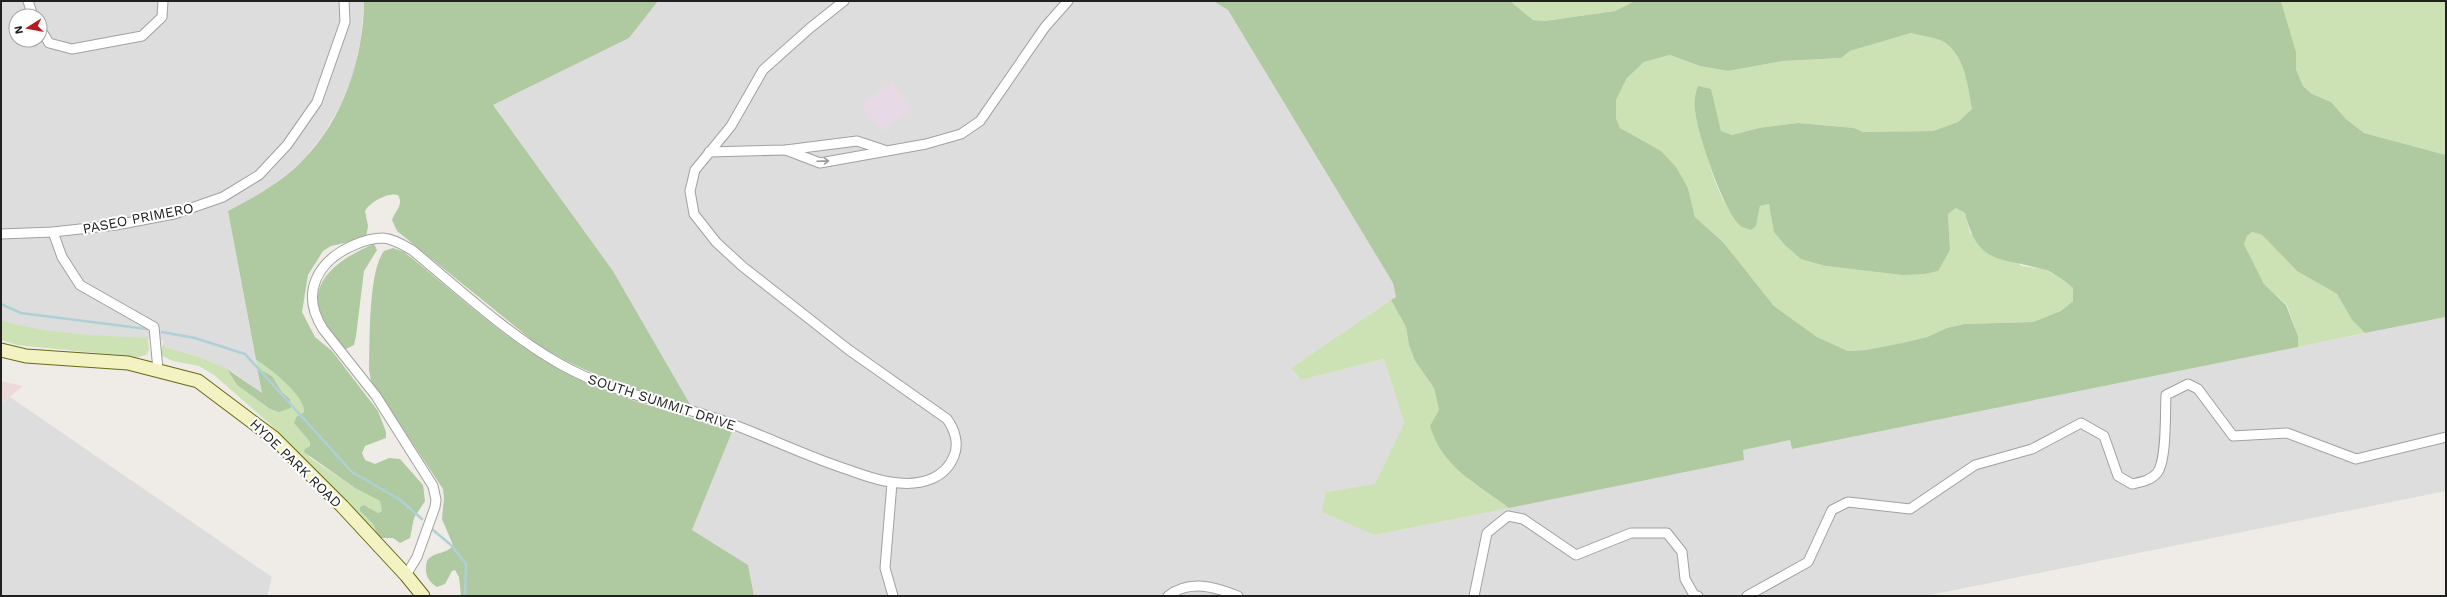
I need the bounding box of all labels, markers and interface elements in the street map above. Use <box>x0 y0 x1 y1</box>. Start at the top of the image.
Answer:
north arrow <box>8 8 48 48</box>
text: N <box>12 25 26 35</box>
one-way arrow <box>816 157 829 165</box>
street label: PASEO PRIMERO <box>81 199 195 237</box>
street label: SOUTH SUMMIT DRIVE <box>586 371 738 433</box>
street label: HYDE PARK ROAD <box>247 415 345 511</box>

